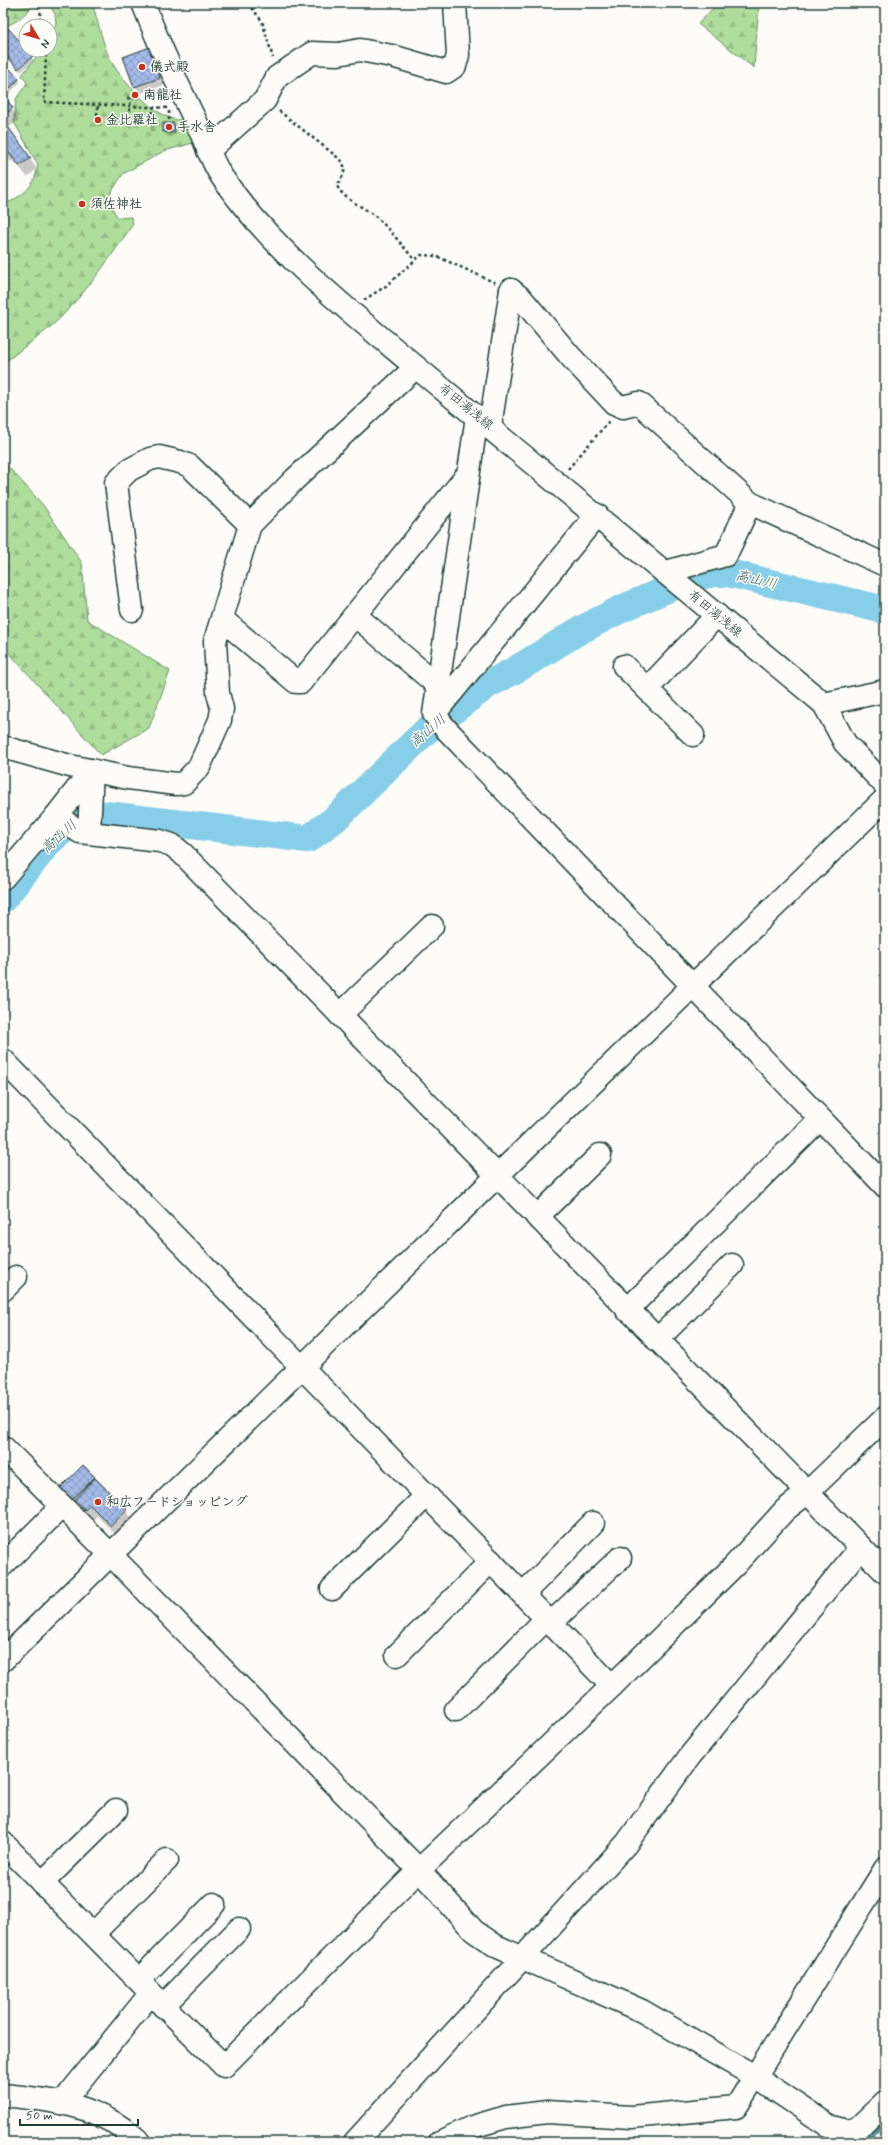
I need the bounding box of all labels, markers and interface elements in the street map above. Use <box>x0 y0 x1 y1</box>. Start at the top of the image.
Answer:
north arrow <box>18 18 58 58</box>
text: N <box>37 36 53 51</box>
place label: 儀式殿 <box>150 59 189 76</box>
marker: 儀式殿 <box>137 62 147 72</box>
place label: 南龍社 <box>143 87 182 104</box>
marker: 南龍社 <box>130 90 140 100</box>
place label: 金比羅社 <box>106 112 158 129</box>
marker: 金比羅社 <box>93 115 103 125</box>
place label: 手水舎 <box>177 119 216 136</box>
marker: 手水舎 <box>164 122 174 132</box>
place label: 須佐神社 <box>90 196 142 213</box>
marker: 須佐神社 <box>77 199 87 209</box>
street label: 有田湯浅線 <box>435 380 497 435</box>
water label: 高山川 <box>734 567 778 593</box>
street label: 有田湯浅線 <box>685 587 746 642</box>
water label: 高山川 <box>406 710 450 752</box>
water label: 高山川 <box>37 816 81 858</box>
place label: 和広フードショッピング <box>106 1494 248 1511</box>
marker: 和広フードショッピング <box>93 1497 103 1507</box>
scale bar <box>20 2101 138 2127</box>
text: 50 m <box>26 2108 53 2124</box>

